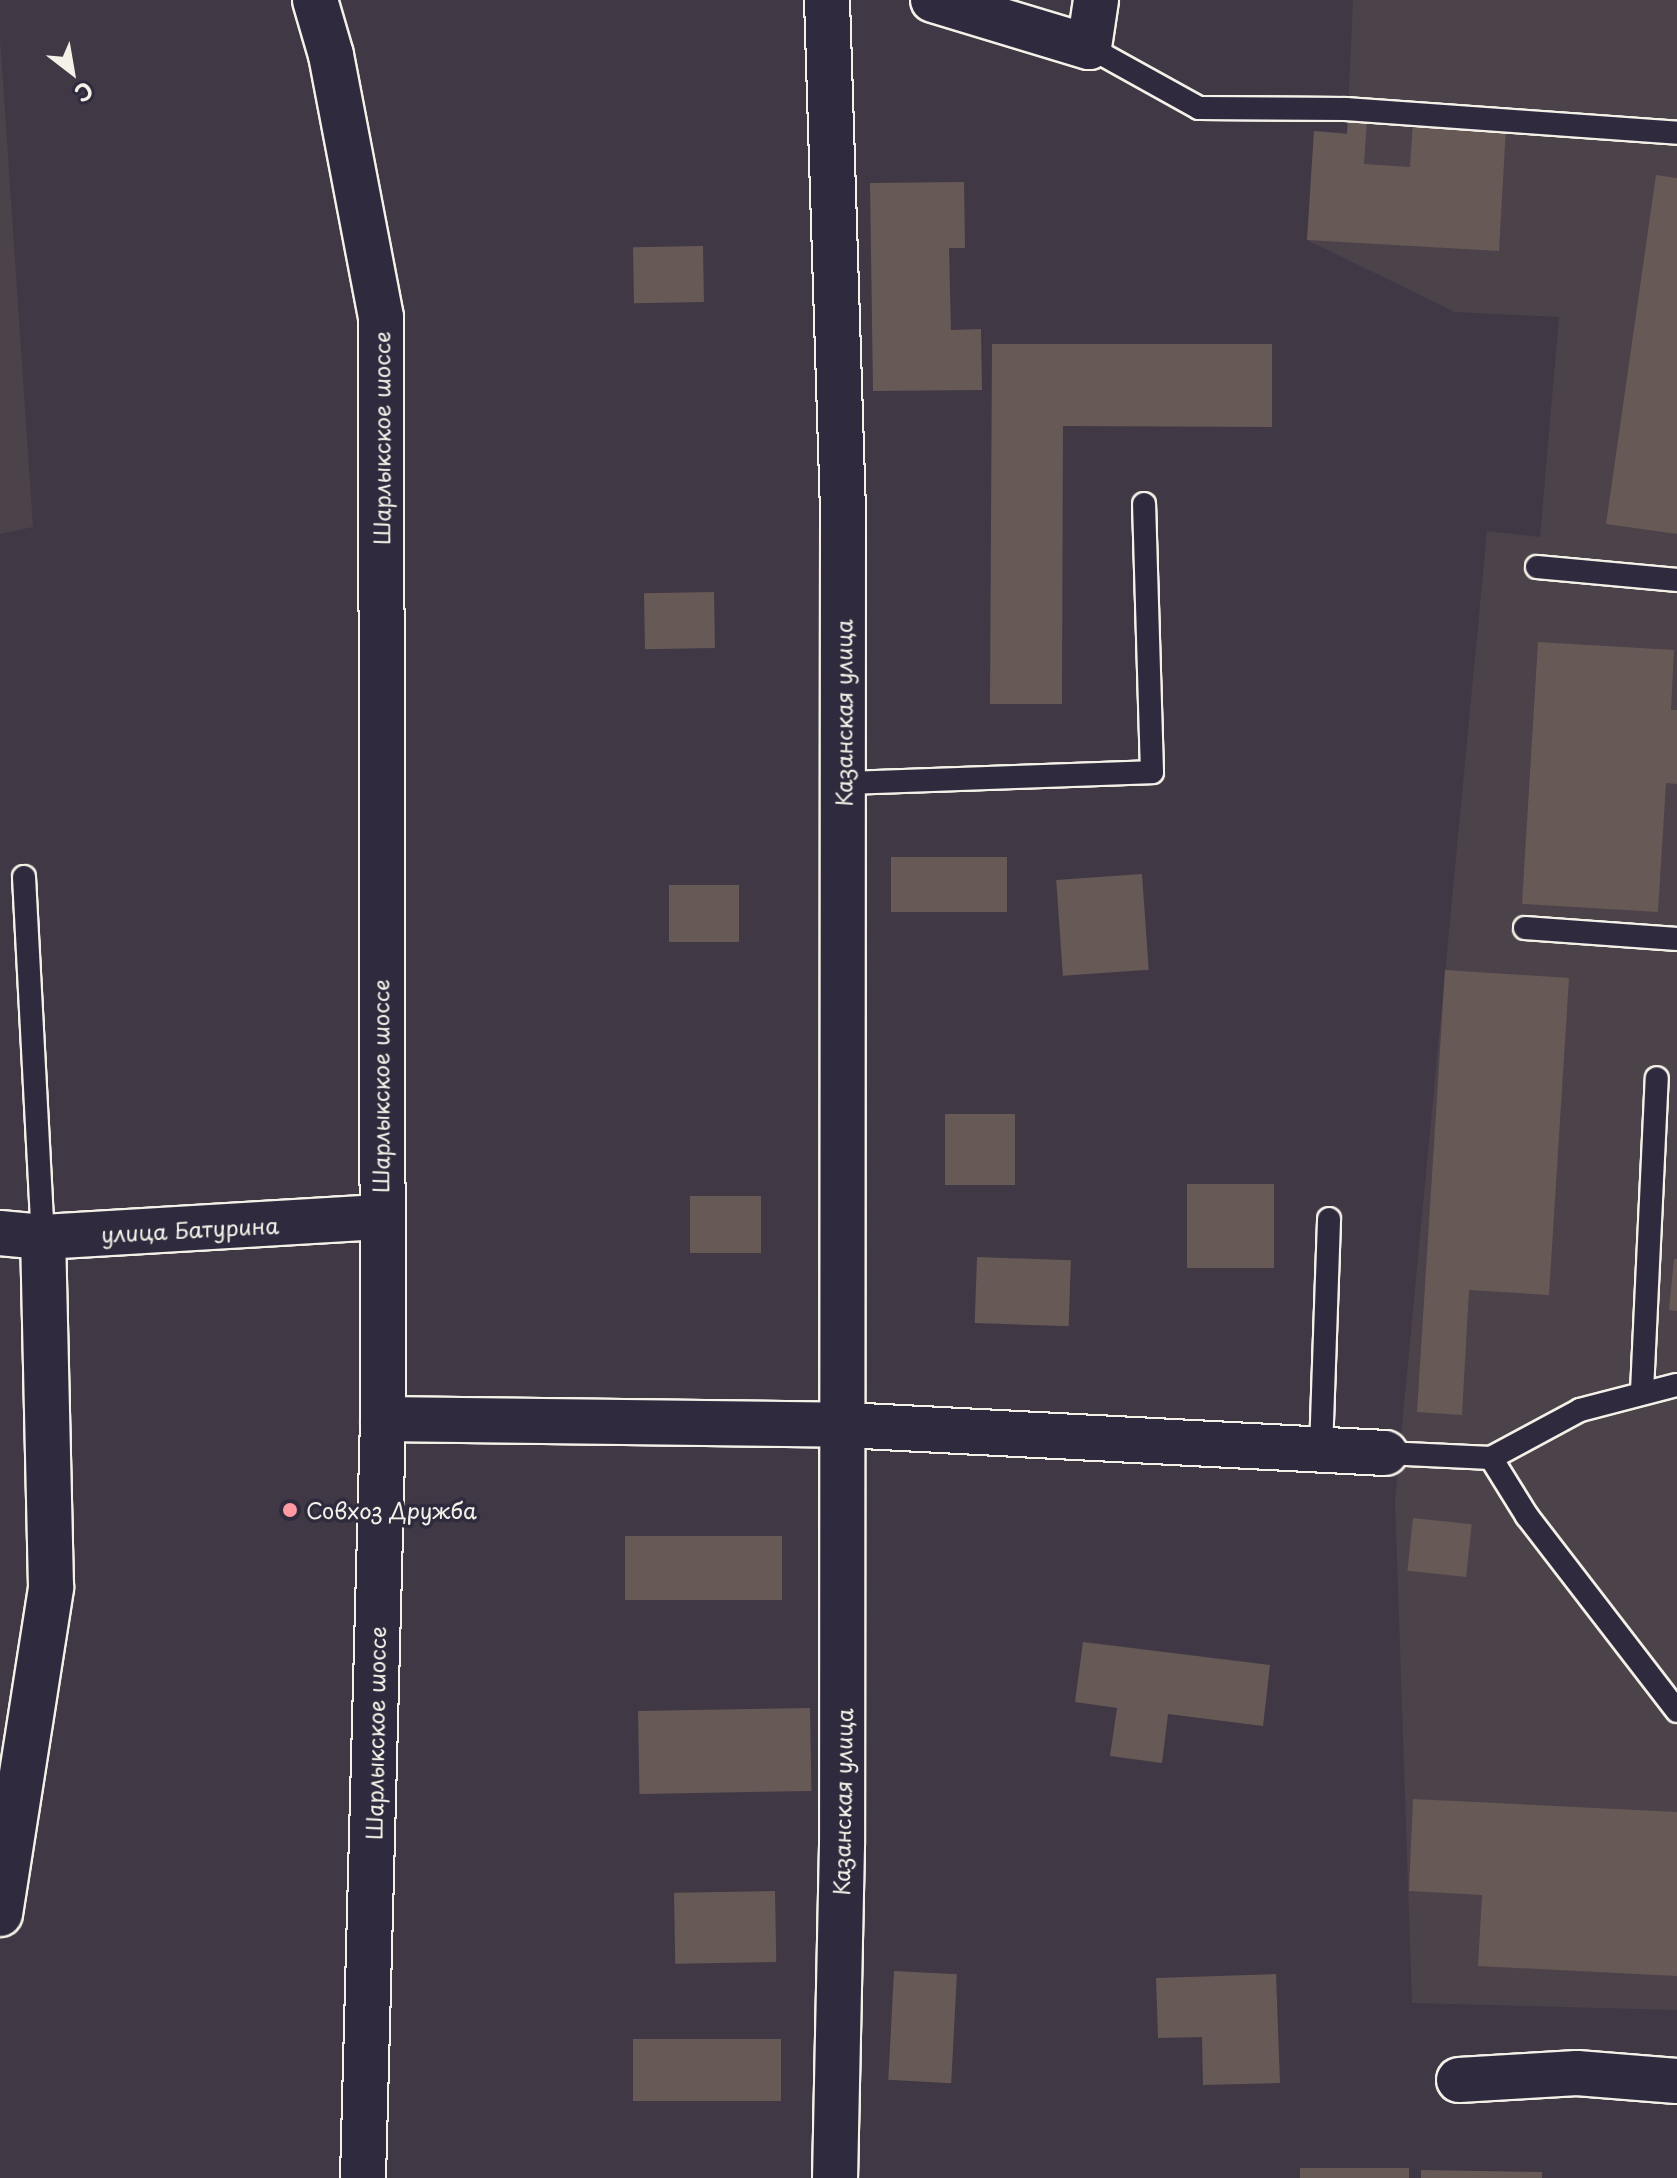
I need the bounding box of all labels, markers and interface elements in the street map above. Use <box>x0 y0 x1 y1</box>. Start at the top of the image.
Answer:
north arrow <box>32 32 112 112</box>
text: С <box>69 75 100 111</box>
street label: Шарлыкское шоссе <box>368 331 394 545</box>
street label: Казанская улица <box>830 619 856 807</box>
street label: Шарлыкское шоссе <box>367 979 393 1193</box>
street label: улица Батурина <box>100 1211 280 1247</box>
place label: Совхоз Дружба <box>306 1497 476 1523</box>
marker: Совхоз Дружба <box>281 1501 299 1519</box>
street label: Шарлыкское шоссе <box>360 1626 390 1840</box>
street label: Казанская улица <box>827 1707 857 1897</box>

